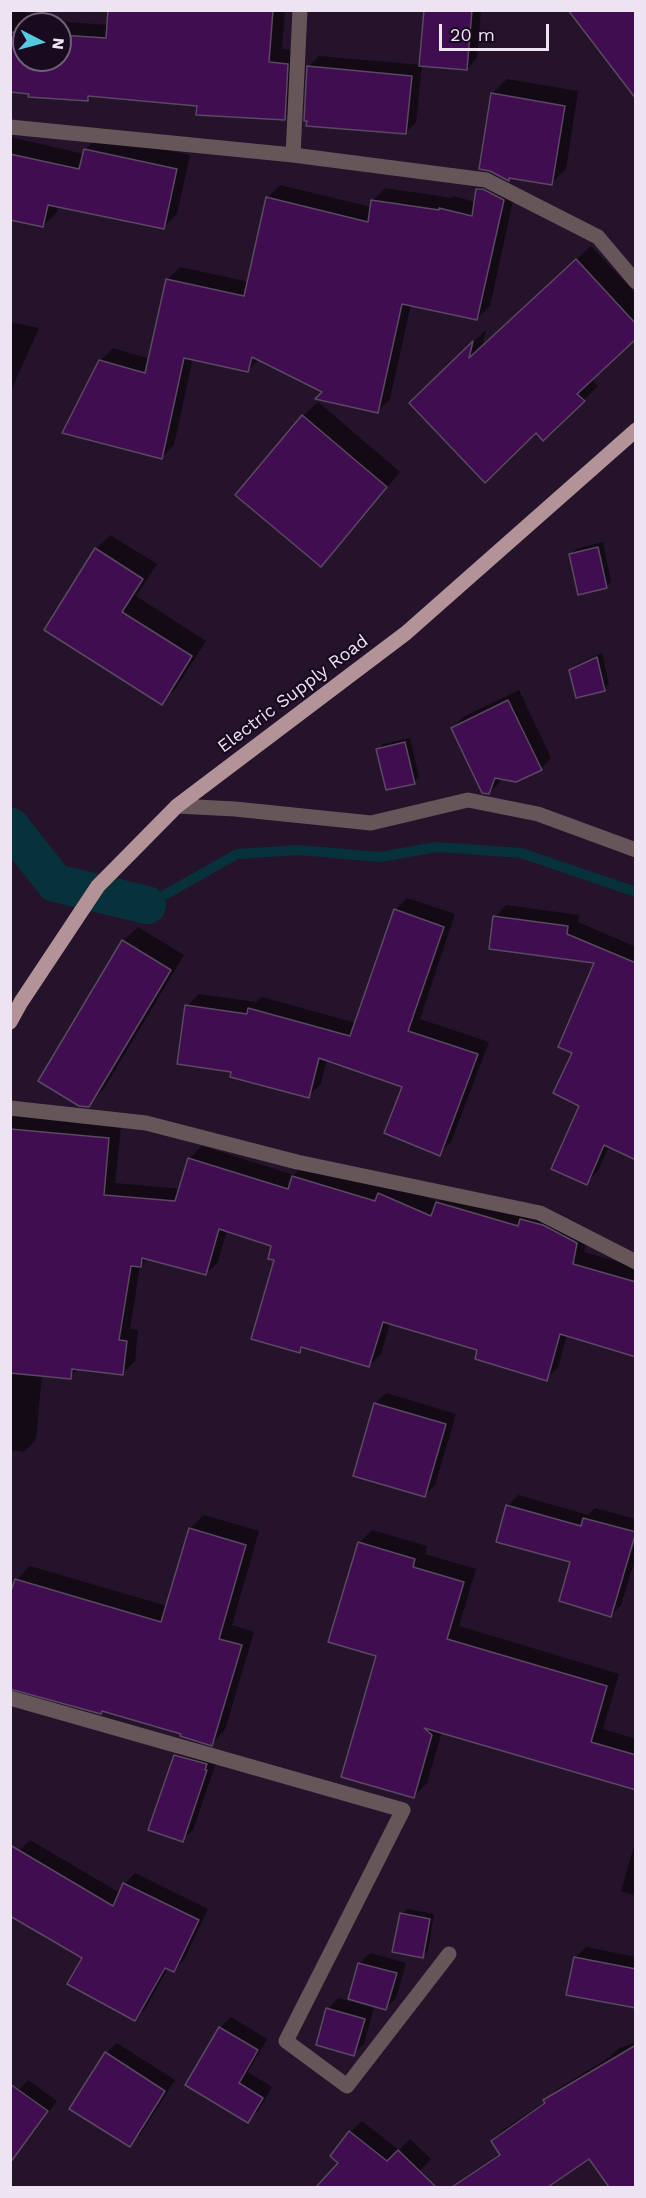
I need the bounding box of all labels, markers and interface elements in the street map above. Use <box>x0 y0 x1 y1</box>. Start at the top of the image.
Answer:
north arrow <box>12 12 72 72</box>
scale bar <box>442 12 552 50</box>
text: 20 m <box>450 24 495 45</box>
text: N <box>48 37 68 51</box>
street label: Electric Supply Road <box>213 630 373 758</box>

